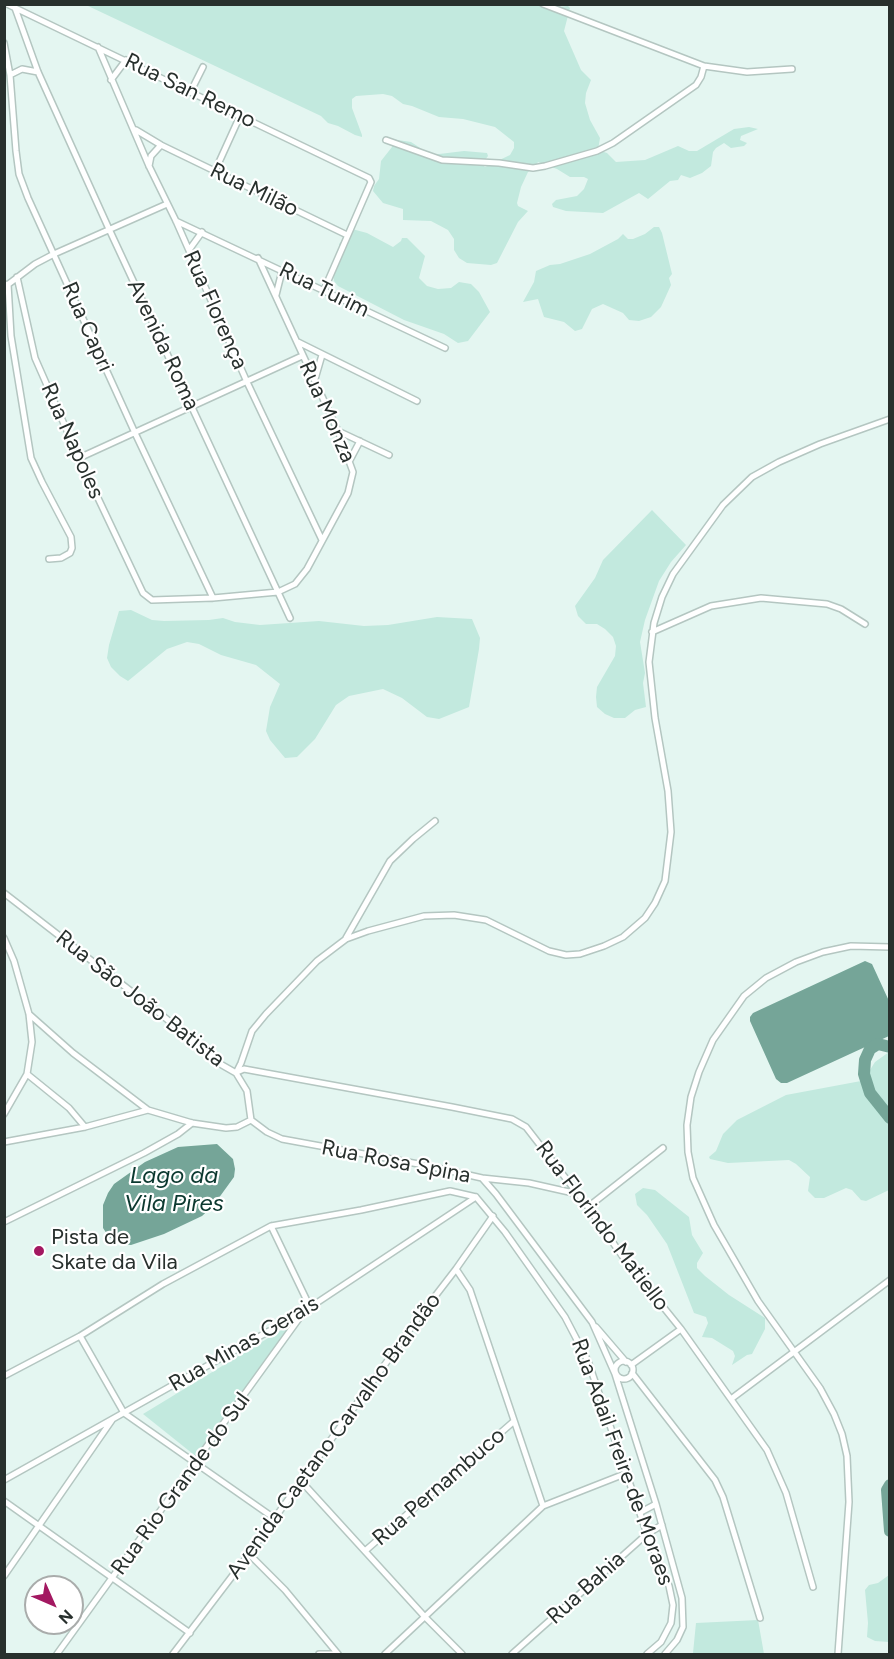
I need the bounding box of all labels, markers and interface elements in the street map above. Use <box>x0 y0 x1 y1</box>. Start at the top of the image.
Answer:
street label: Rua San Remo <box>120 48 260 134</box>
street label: Rua Milão <box>205 157 303 223</box>
street label: Rua Florença <box>177 247 253 373</box>
street label: Rua Turim <box>274 257 374 323</box>
street label: Avenida Roma <box>121 275 205 415</box>
street label: Rua Capri <box>56 278 118 376</box>
street label: Rua Monza <box>293 357 361 467</box>
street label: Rua Napoles <box>35 379 109 503</box>
street label: Rua São João Batista <box>50 925 230 1073</box>
street label: Rua Rosa Spina <box>319 1135 473 1189</box>
street label: Rua Florindo Matiello <box>530 1136 674 1316</box>
water label: Lago da Vila Pires <box>124 1162 224 1218</box>
place label: Pista de Skate da Vila <box>51 1225 178 1276</box>
marker: Pista de Skate da Vila <box>32 1244 46 1258</box>
street label: Avenida Caetano Carvalho Brandão <box>221 1288 447 1584</box>
street label: Rua Minas Gerais <box>165 1290 323 1398</box>
street label: Rua Adail Freire de Moraes <box>565 1335 679 1589</box>
street label: Rua Rio Grande do Sul <box>106 1387 256 1581</box>
street label: Rua Pernambuco <box>367 1422 511 1552</box>
street label: Rua Bahia <box>542 1546 630 1630</box>
north arrow <box>24 1575 84 1635</box>
text: N <box>55 1606 77 1628</box>

